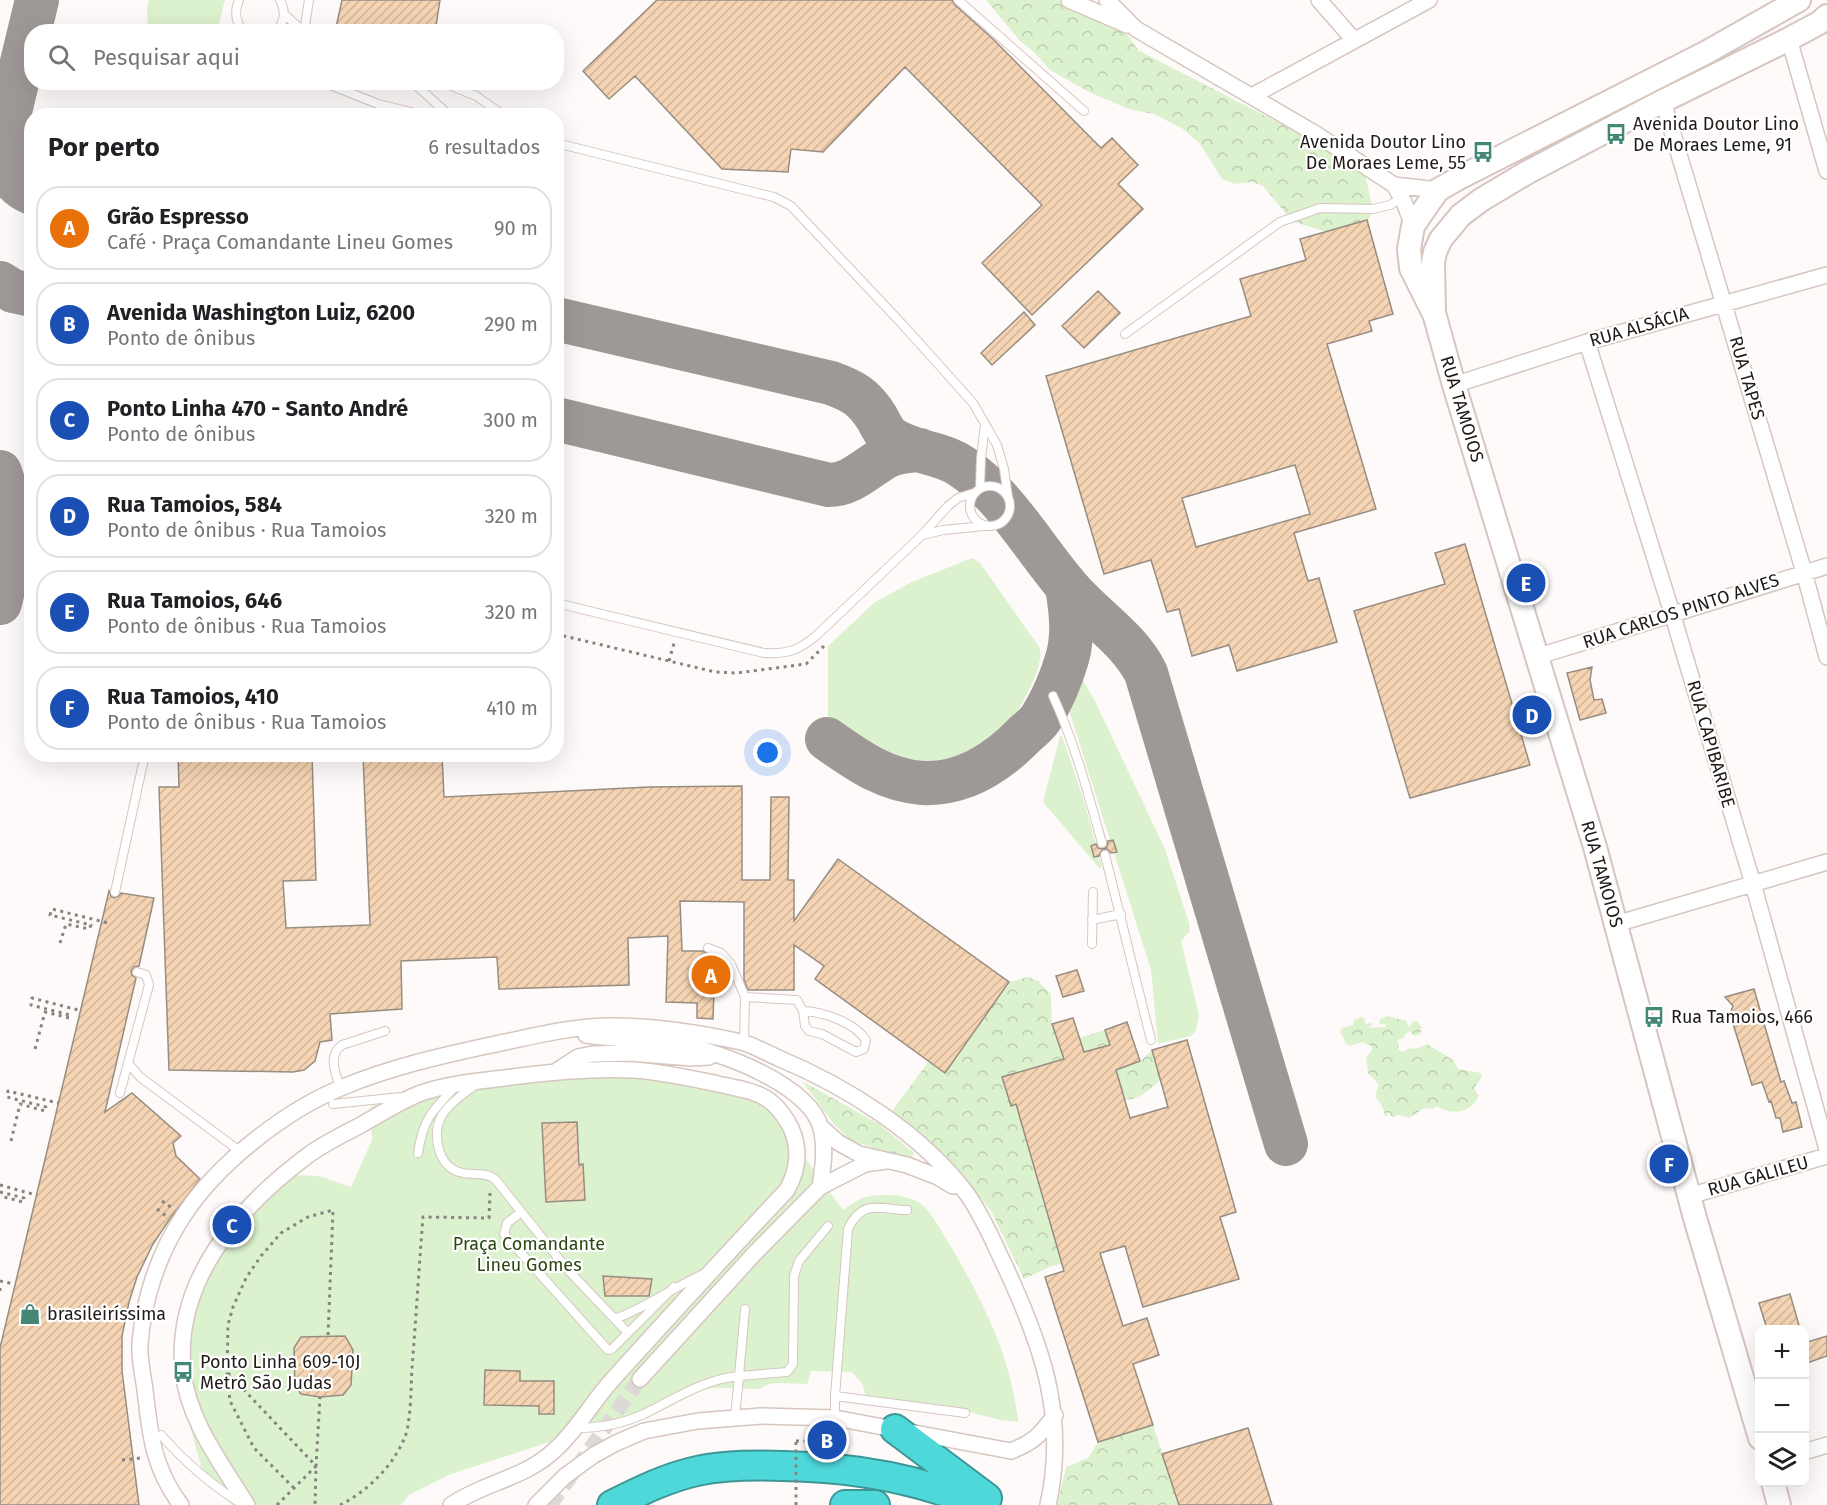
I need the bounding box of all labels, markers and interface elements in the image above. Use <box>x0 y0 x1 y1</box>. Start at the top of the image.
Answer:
search box <box>24 24 564 90</box>
icon: search <box>45 41 78 74</box>
text: Pesquisar aqui <box>93 44 240 71</box>
place label: Avenida Doutor Lino De Moraes Leme, 91 <box>1633 113 1799 156</box>
bus stop icon: Avenida Doutor Lino De Moraes Leme, 91 <box>1604 122 1628 146</box>
place label: Avenida Doutor Lino De Moraes Leme, 55 <box>1300 131 1466 174</box>
text: Por perto <box>48 132 160 163</box>
text: 6 resultados <box>428 135 540 159</box>
bus stop icon: Avenida Doutor Lino De Moraes Leme, 55 <box>1471 140 1495 164</box>
text: Grão Espresso <box>107 203 249 230</box>
text: A <box>64 216 75 240</box>
text: 90 m <box>494 216 538 240</box>
text: Café · Praça Comandante Lineu Gomes <box>107 230 453 254</box>
text: Avenida Washington Luiz, 6200 <box>107 299 415 326</box>
street label: RUA ALSÁCIA <box>1587 301 1692 352</box>
text: B <box>63 312 76 336</box>
text: 290 m <box>484 312 538 336</box>
text: Ponto de ônibus <box>107 326 255 350</box>
street label: RUA TAPES <box>1725 334 1769 423</box>
street label: RUA TAMOIOS <box>1435 353 1489 465</box>
text: Ponto Linha 470 - Santo André <box>107 395 408 422</box>
text: C <box>64 408 75 432</box>
text: 300 m <box>483 408 538 432</box>
text: Ponto de ônibus <box>107 422 255 446</box>
text: Rua Tamoios, 584 <box>107 491 282 518</box>
text: D <box>63 504 76 528</box>
text: 320 m <box>485 504 538 528</box>
text: Ponto de ônibus · Rua Tamoios <box>107 518 386 542</box>
pin: E <box>1506 560 1546 606</box>
street label: RUA CARLOS PINTO ALVES <box>1580 569 1782 653</box>
text: Rua Tamoios, 646 <box>107 587 282 614</box>
text: E <box>64 600 75 624</box>
text: 320 m <box>485 600 538 624</box>
text: Ponto de ônibus · Rua Tamoios <box>107 614 386 638</box>
street label: RUA CAPIBARIBE <box>1682 678 1740 810</box>
text: Rua Tamoios, 410 <box>107 683 279 710</box>
pin: D <box>1512 692 1552 738</box>
text: F <box>65 696 74 720</box>
text: 410 m <box>486 696 538 720</box>
text: Ponto de ônibus · Rua Tamoios <box>107 710 386 734</box>
your location <box>753 738 782 767</box>
street label: RUA TAMOIOS <box>1576 818 1628 930</box>
pin: A <box>692 952 730 998</box>
bus stop icon: Rua Tamoios, 466 <box>1642 1005 1666 1029</box>
place label: Rua Tamoios, 466 <box>1671 1006 1813 1028</box>
pin: F <box>1650 1142 1688 1186</box>
street label: RUA GALILEU <box>1705 1151 1811 1201</box>
pin: C <box>212 1202 252 1248</box>
park label: Praça Comandante Lineu Gomes <box>453 1233 605 1276</box>
shop icon: brasileiríssima <box>18 1302 42 1326</box>
place label: brasileiríssima <box>47 1303 166 1325</box>
map controls <box>1755 1325 1809 1487</box>
button: + <box>1755 1325 1809 1379</box>
place label: Ponto Linha 609-10J Metrô São Judas <box>200 1351 360 1394</box>
bus stop icon: Ponto Linha 609-10J Metrô São Judas <box>171 1360 195 1384</box>
button: − <box>1755 1379 1809 1433</box>
pin: B <box>808 1418 846 1462</box>
button: layers <box>1755 1433 1809 1487</box>

